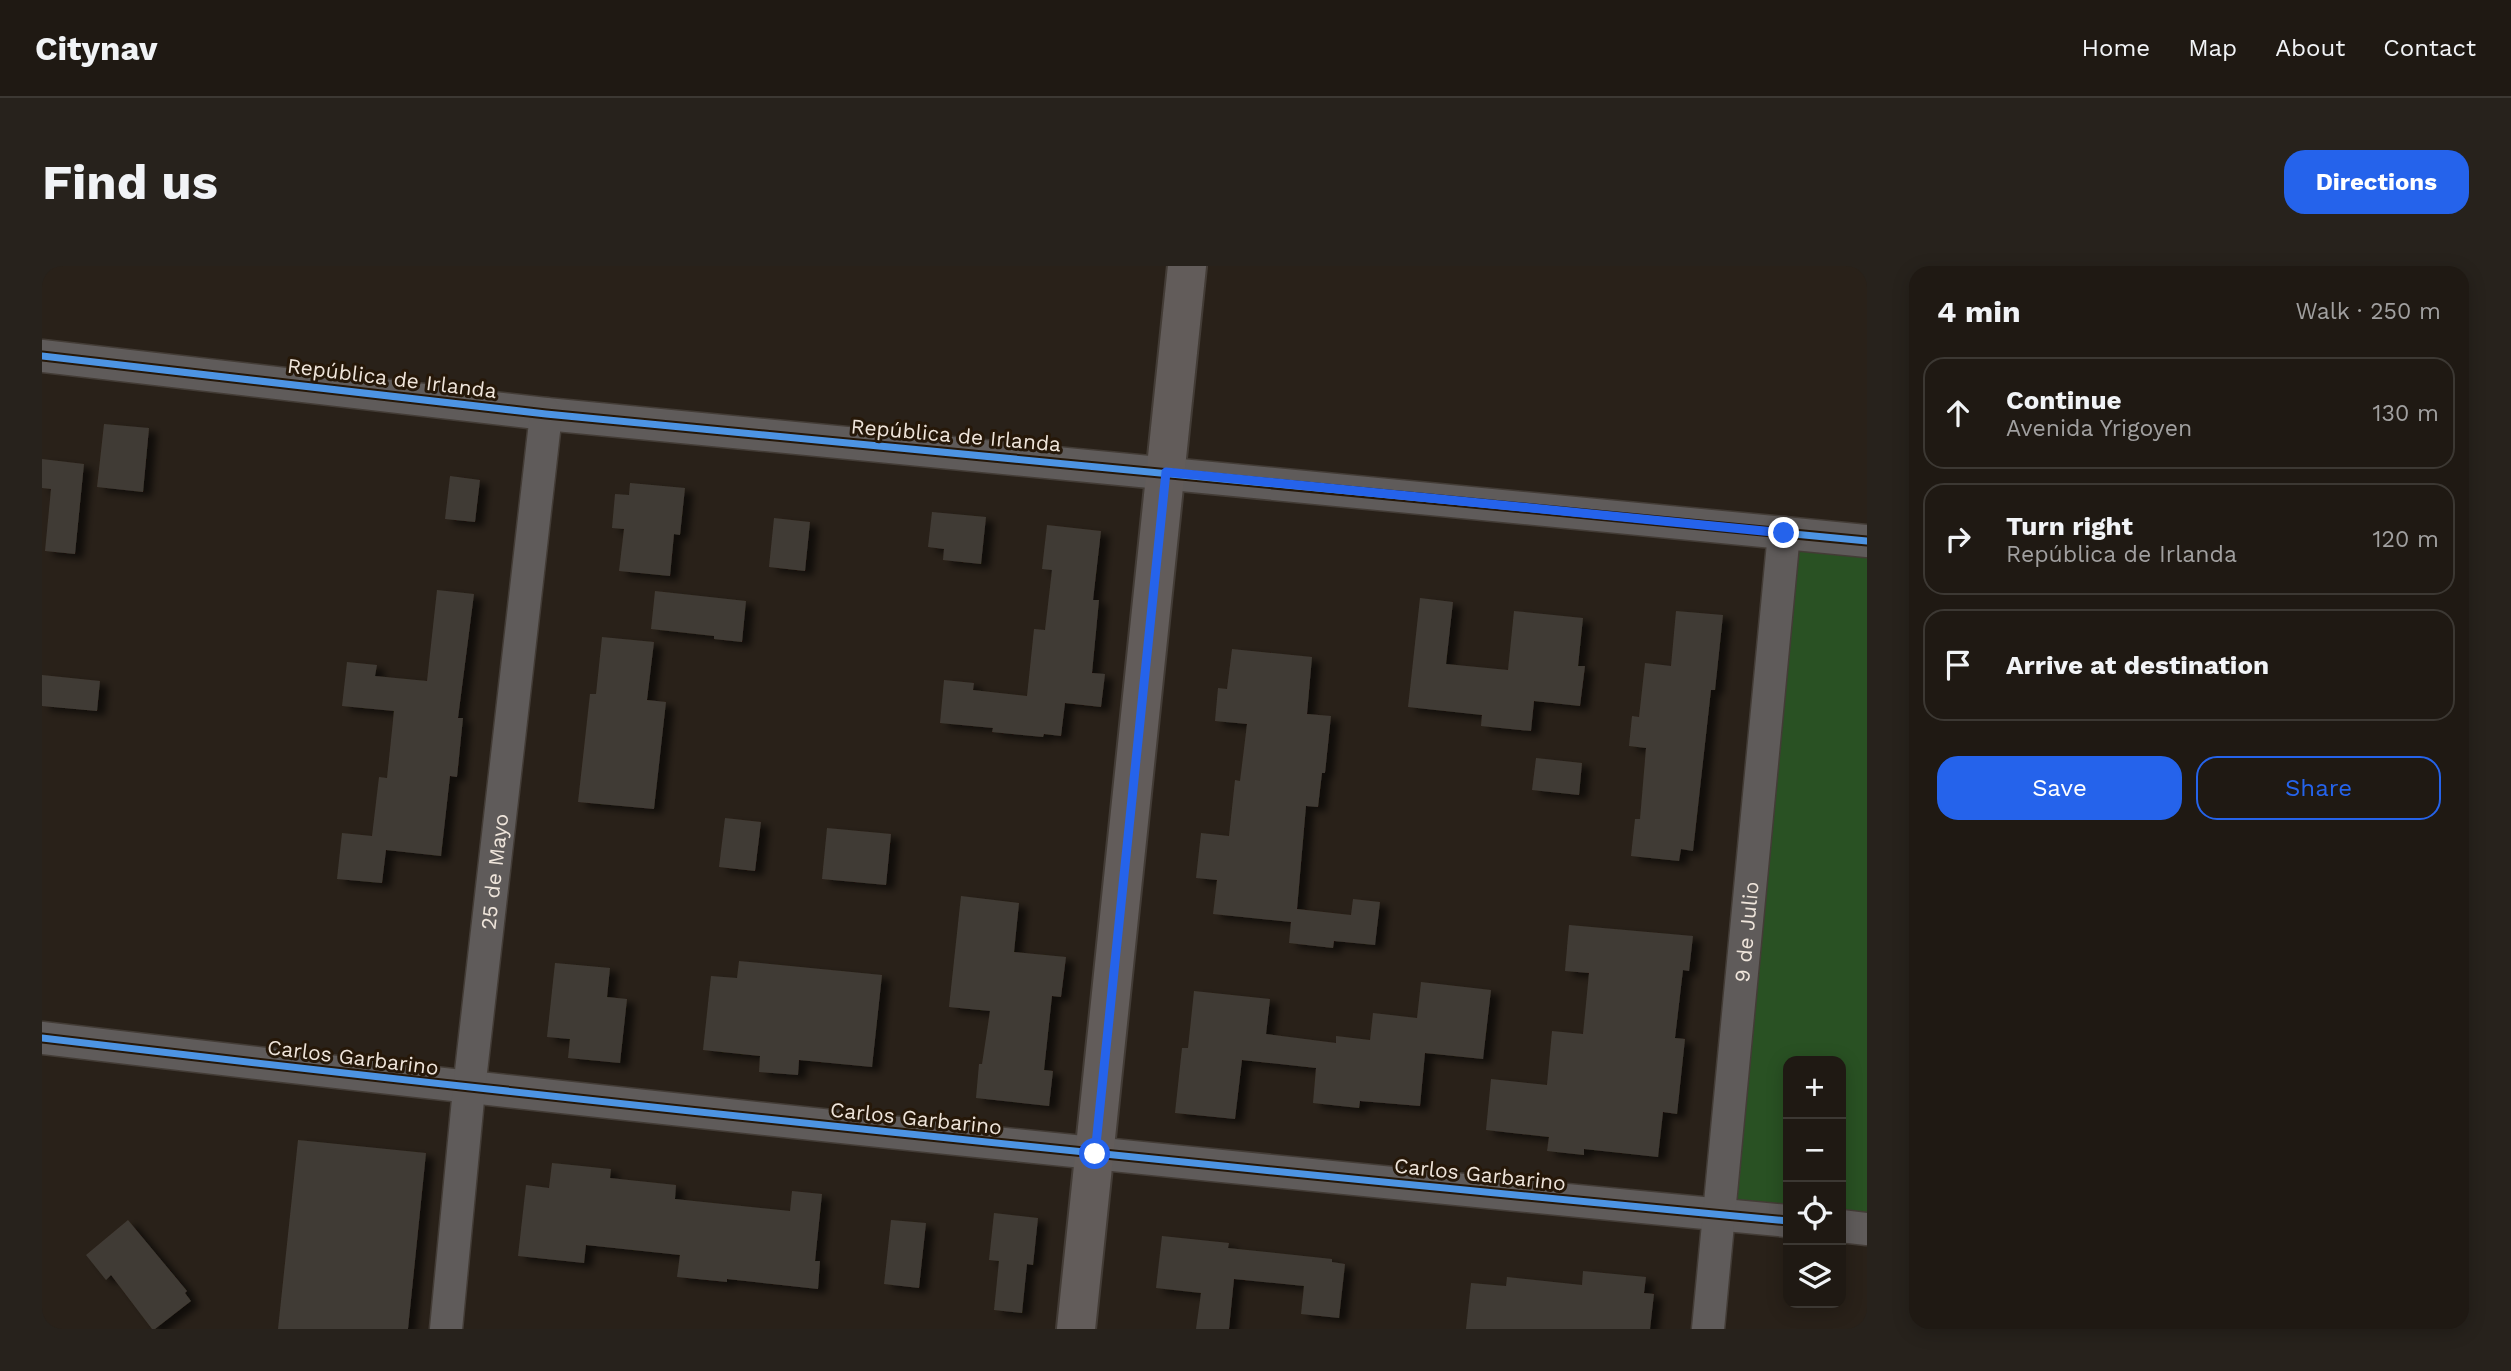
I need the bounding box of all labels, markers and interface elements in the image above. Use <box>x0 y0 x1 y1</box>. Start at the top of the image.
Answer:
text: Citynav <box>35 29 157 68</box>
text: Home <box>2082 34 2150 62</box>
text: Map <box>2188 34 2237 62</box>
text: About <box>2275 34 2345 62</box>
text: Contact <box>2383 34 2476 62</box>
button: Directions <box>2284 150 2469 214</box>
text: Find us <box>42 153 218 211</box>
text: 4 min <box>1937 294 2021 329</box>
text: Walk · 250 m <box>2295 298 2441 325</box>
street label: República de Irlanda <box>286 353 498 403</box>
text: Continue <box>2006 385 2122 415</box>
icon: ahead <box>1939 394 1977 432</box>
text: 130 m <box>2373 400 2439 427</box>
street label: República de Irlanda <box>850 413 1062 457</box>
text: Avenida Yrigoyen <box>2006 415 2192 442</box>
text: Turn right <box>2006 511 2133 541</box>
route end <box>1768 517 1799 548</box>
icon: right <box>1939 520 1977 558</box>
text: 120 m <box>2373 526 2439 553</box>
text: República de Irlanda <box>2006 541 2237 568</box>
icon: arrive <box>1939 646 1977 684</box>
text: Arrive at destination <box>2006 650 2269 680</box>
button: Save <box>1937 756 2182 820</box>
button: Share <box>2196 756 2441 820</box>
street label: 25 de Mayo <box>475 812 513 931</box>
street label: 9 de Julio <box>1729 880 1763 983</box>
street label: Carlos Garbarino <box>266 1034 440 1080</box>
map controls <box>1783 1056 1846 1308</box>
button: + <box>1783 1056 1846 1119</box>
street label: Carlos Garbarino <box>829 1097 1003 1139</box>
button: − <box>1783 1119 1846 1182</box>
route start <box>1079 1138 1110 1169</box>
street label: Carlos Garbarino <box>1393 1153 1567 1195</box>
button: locate <box>1783 1182 1846 1245</box>
button: layers <box>1783 1245 1846 1308</box>

